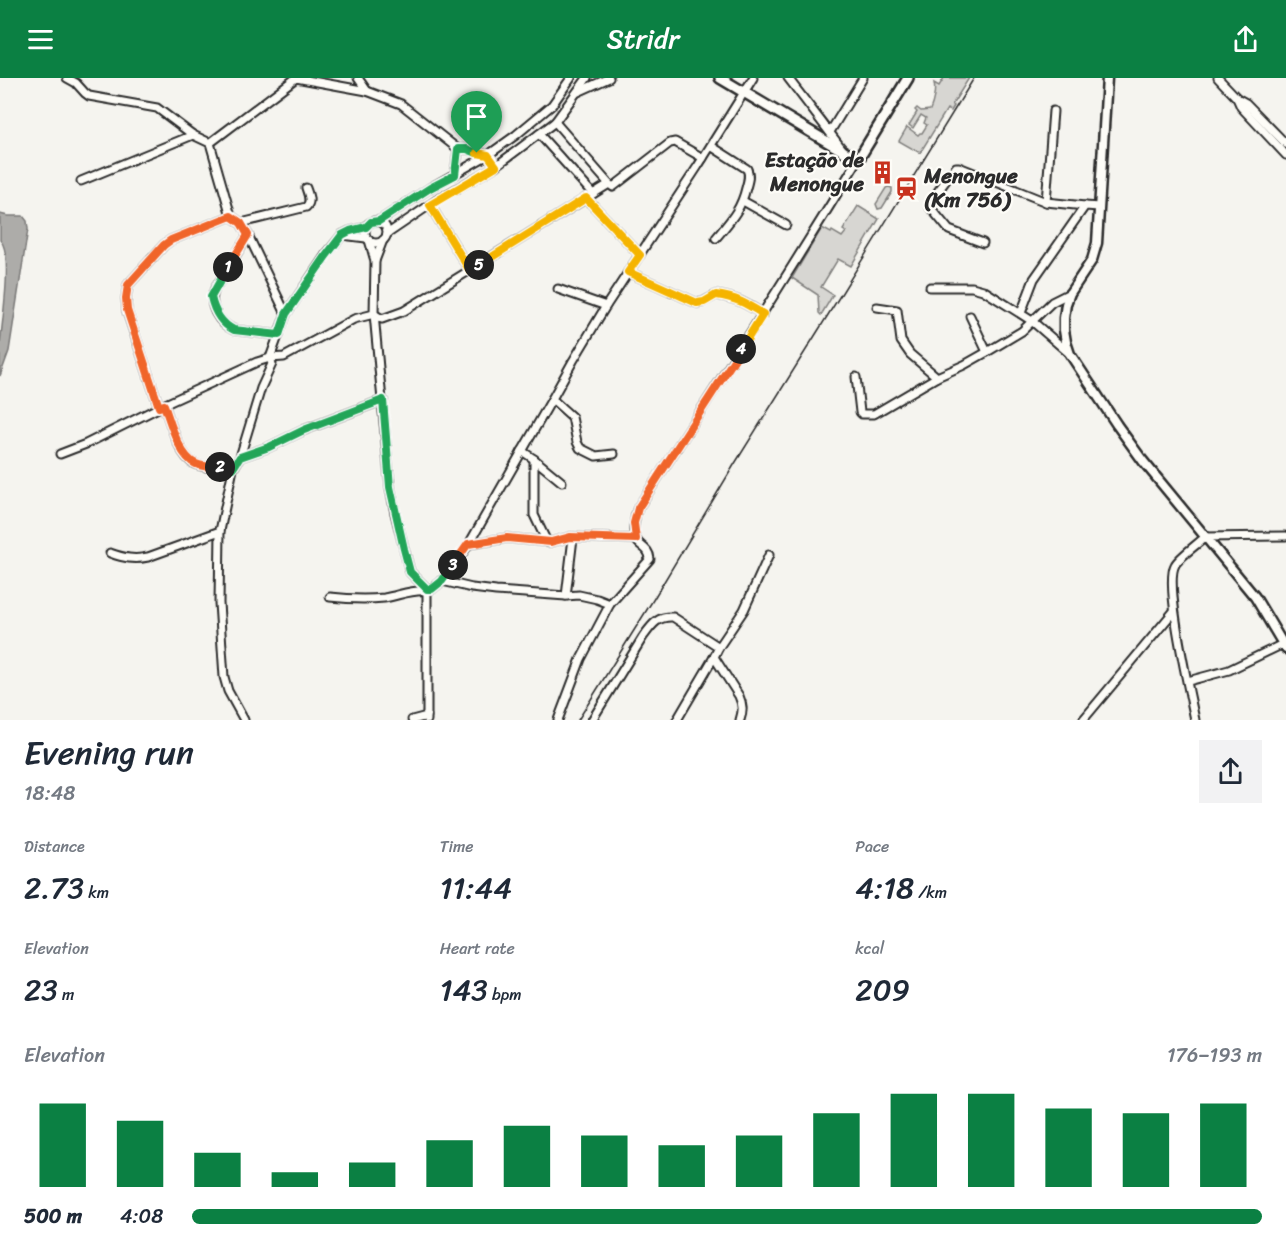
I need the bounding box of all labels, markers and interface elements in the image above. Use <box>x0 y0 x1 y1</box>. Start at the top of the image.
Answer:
text: Stridr <box>607 15 679 63</box>
icon: menu <box>24 23 57 56</box>
icon: share <box>1229 23 1262 56</box>
pin <box>451 91 502 153</box>
icon: arrive <box>460 100 493 133</box>
place label: Estação de Menongue <box>765 141 865 203</box>
place label: Menongue (Km 756) <box>923 157 1018 219</box>
building icon: Estação de Menongue <box>869 159 895 185</box>
station icon: Menongue (Km 756) <box>893 175 919 201</box>
pin: 5 <box>464 250 494 280</box>
text: 5 <box>474 250 484 279</box>
pin: 1 <box>213 252 243 282</box>
text: 1 <box>225 252 231 281</box>
pin: 4 <box>726 334 756 364</box>
text: 4 <box>736 334 746 363</box>
pin: 2 <box>205 452 235 482</box>
text: 2 <box>215 452 225 481</box>
pin: 3 <box>438 550 468 580</box>
text: 3 <box>449 550 457 579</box>
text: Evening run <box>24 724 194 782</box>
button: share <box>1199 740 1262 803</box>
text: 18:48 <box>24 776 75 811</box>
text: Distance <box>24 832 85 861</box>
text: Time <box>440 832 473 861</box>
text: Pace <box>855 832 889 861</box>
text: 2.73 <box>24 861 84 915</box>
text: 11:44 <box>440 861 512 915</box>
text: 4:18 <box>855 861 914 915</box>
text: km <box>84 878 109 907</box>
text: /km <box>914 878 947 907</box>
text: Elevation <box>24 934 89 963</box>
text: Heart rate <box>440 934 515 963</box>
text: kcal <box>855 934 884 963</box>
text: 23 <box>24 963 58 1017</box>
text: 143 <box>440 963 488 1017</box>
text: 209 <box>855 963 910 1017</box>
text: m <box>58 980 74 1009</box>
text: bpm <box>488 980 521 1009</box>
text: Elevation <box>24 1038 105 1073</box>
text: 176–193 m <box>1167 1038 1262 1073</box>
text: 500 m <box>24 1199 82 1234</box>
text: 4:08 <box>120 1199 163 1234</box>

